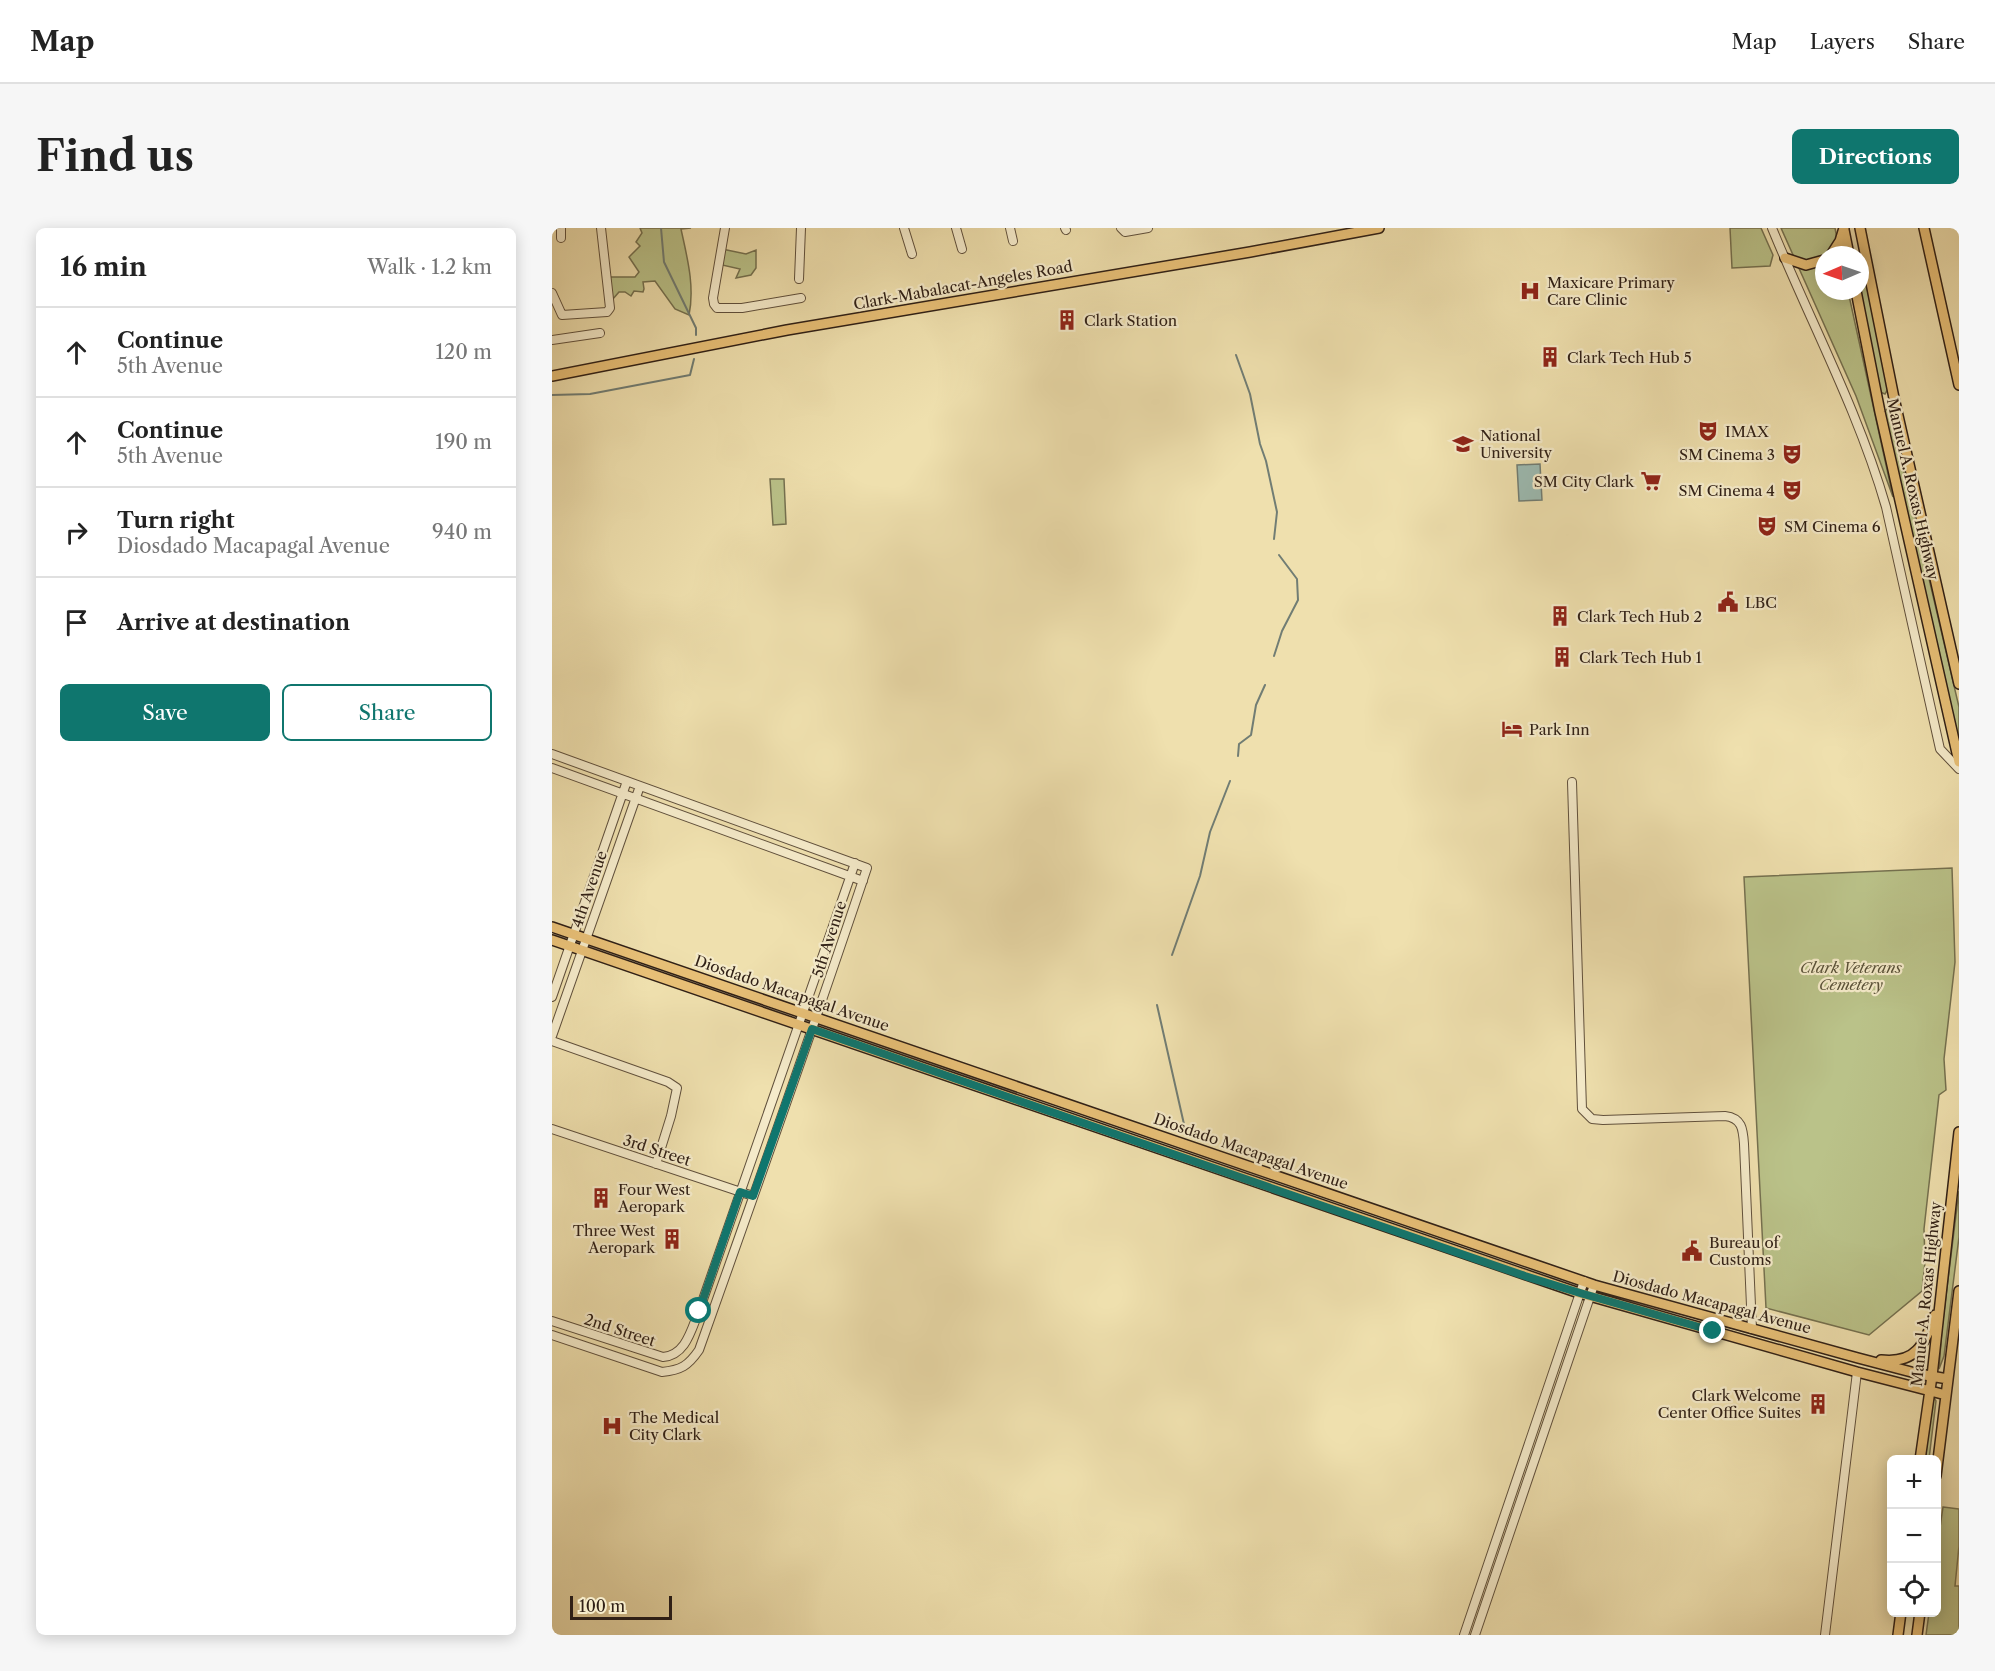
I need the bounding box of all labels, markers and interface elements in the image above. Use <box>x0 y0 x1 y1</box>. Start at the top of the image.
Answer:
text: Map <box>30 24 94 58</box>
text: Map <box>1732 29 1777 54</box>
text: Layers <box>1810 29 1875 54</box>
text: Share <box>1908 29 1965 54</box>
button: Directions <box>1792 129 1959 184</box>
text: Find us <box>36 130 194 182</box>
north arrow <box>1815 246 1869 300</box>
text: 16 min <box>60 251 147 283</box>
text: Walk · 1.2 km <box>367 255 492 279</box>
street label: Clark-Mabalacat-Angeles Road <box>852 256 1074 314</box>
place label: Maxicare Primary Care Clinic <box>1547 273 1676 309</box>
hospital icon: Maxicare Primary Care Clinic <box>1518 279 1542 303</box>
building icon: Clark Station <box>1055 308 1079 332</box>
place label: Clark Station <box>1084 311 1178 330</box>
text: Continue <box>117 327 223 354</box>
icon: ahead <box>60 336 93 369</box>
text: 120 m <box>435 340 492 364</box>
building icon: Clark Tech Hub 5 <box>1538 345 1562 369</box>
place label: Clark Tech Hub 5 <box>1567 348 1692 367</box>
text: 5th Avenue <box>117 354 223 378</box>
street label: Manuel A. Roxas Highway <box>1883 396 1943 582</box>
text: Continue <box>117 417 223 444</box>
theatre icon: IMAX <box>1696 419 1720 443</box>
place label: IMAX <box>1725 422 1769 441</box>
icon: ahead <box>60 426 93 459</box>
place label: National University <box>1480 426 1553 462</box>
text: 190 m <box>435 430 492 454</box>
school or university icon: National University <box>1451 432 1475 456</box>
theatre icon: SM Cinema 3 <box>1780 442 1804 466</box>
text: 5th Avenue <box>117 444 223 468</box>
place label: SM Cinema 3 <box>1679 445 1775 464</box>
supermarket icon: SM City Clark <box>1639 469 1663 493</box>
place label: SM City Clark <box>1534 472 1635 491</box>
theatre icon: SM Cinema 4 <box>1780 478 1804 502</box>
place label: SM Cinema 4 <box>1679 481 1775 500</box>
text: Turn right <box>117 507 235 534</box>
theatre icon: SM Cinema 6 <box>1755 514 1779 538</box>
icon: right <box>60 516 93 549</box>
place label: SM Cinema 6 <box>1784 517 1881 536</box>
text: 940 m <box>432 520 492 544</box>
text: Diosdado Macapagal Avenue <box>117 534 390 558</box>
public building icon: LBC <box>1716 590 1740 614</box>
place label: LBC <box>1745 593 1777 612</box>
building icon: Clark Tech Hub 2 <box>1548 604 1572 628</box>
icon: arrive <box>60 606 93 639</box>
place label: Clark Tech Hub 2 <box>1577 607 1702 626</box>
text: Arrive at destination <box>117 609 350 636</box>
building icon: Clark Tech Hub 1 <box>1550 645 1574 669</box>
place label: Clark Tech Hub 1 <box>1579 648 1703 667</box>
button: Save <box>60 684 270 741</box>
button: Share <box>282 684 492 741</box>
hotel icon: Park Inn <box>1500 717 1524 741</box>
place label: Park Inn <box>1529 720 1590 739</box>
street label: 4th Avenue <box>567 848 611 930</box>
street label: 5th Avenue <box>808 898 850 980</box>
street label: Diosdado Macapagal Avenue <box>692 951 892 1035</box>
park label: Clark Veterans Cemetery <box>1800 958 1902 994</box>
street label: Diosdado Macapagal Avenue <box>1151 1109 1351 1193</box>
street label: 3rd Street <box>621 1130 694 1170</box>
place label: Four West Aeropark <box>617 1180 691 1216</box>
building icon: Four West Aeropark <box>589 1186 613 1210</box>
street label: Manuel A. Roxas Highway <box>1907 1200 1945 1387</box>
place label: Three West Aeropark <box>573 1221 656 1257</box>
building icon: Three West Aeropark <box>660 1227 684 1251</box>
place label: Bureau of Customs <box>1709 1233 1781 1269</box>
public building icon: Bureau of Customs <box>1680 1239 1704 1263</box>
street label: Diosdado Macapagal Avenue <box>1611 1266 1813 1338</box>
route start <box>685 1297 711 1323</box>
street label: 2nd Street <box>582 1310 659 1351</box>
route end <box>1699 1317 1725 1343</box>
place label: Clark Welcome Center Office Suites <box>1658 1386 1801 1422</box>
building icon: Clark Welcome Center Office Suites <box>1806 1392 1830 1416</box>
place label: The Medical City Clark <box>629 1408 720 1444</box>
hospital icon: The Medical City Clark <box>600 1414 624 1438</box>
map controls <box>1887 1455 1941 1617</box>
button: + <box>1887 1455 1941 1509</box>
button: − <box>1887 1509 1941 1563</box>
button: locate <box>1887 1563 1941 1617</box>
scale bar <box>570 1593 672 1620</box>
text: 100 m <box>579 1596 625 1616</box>

